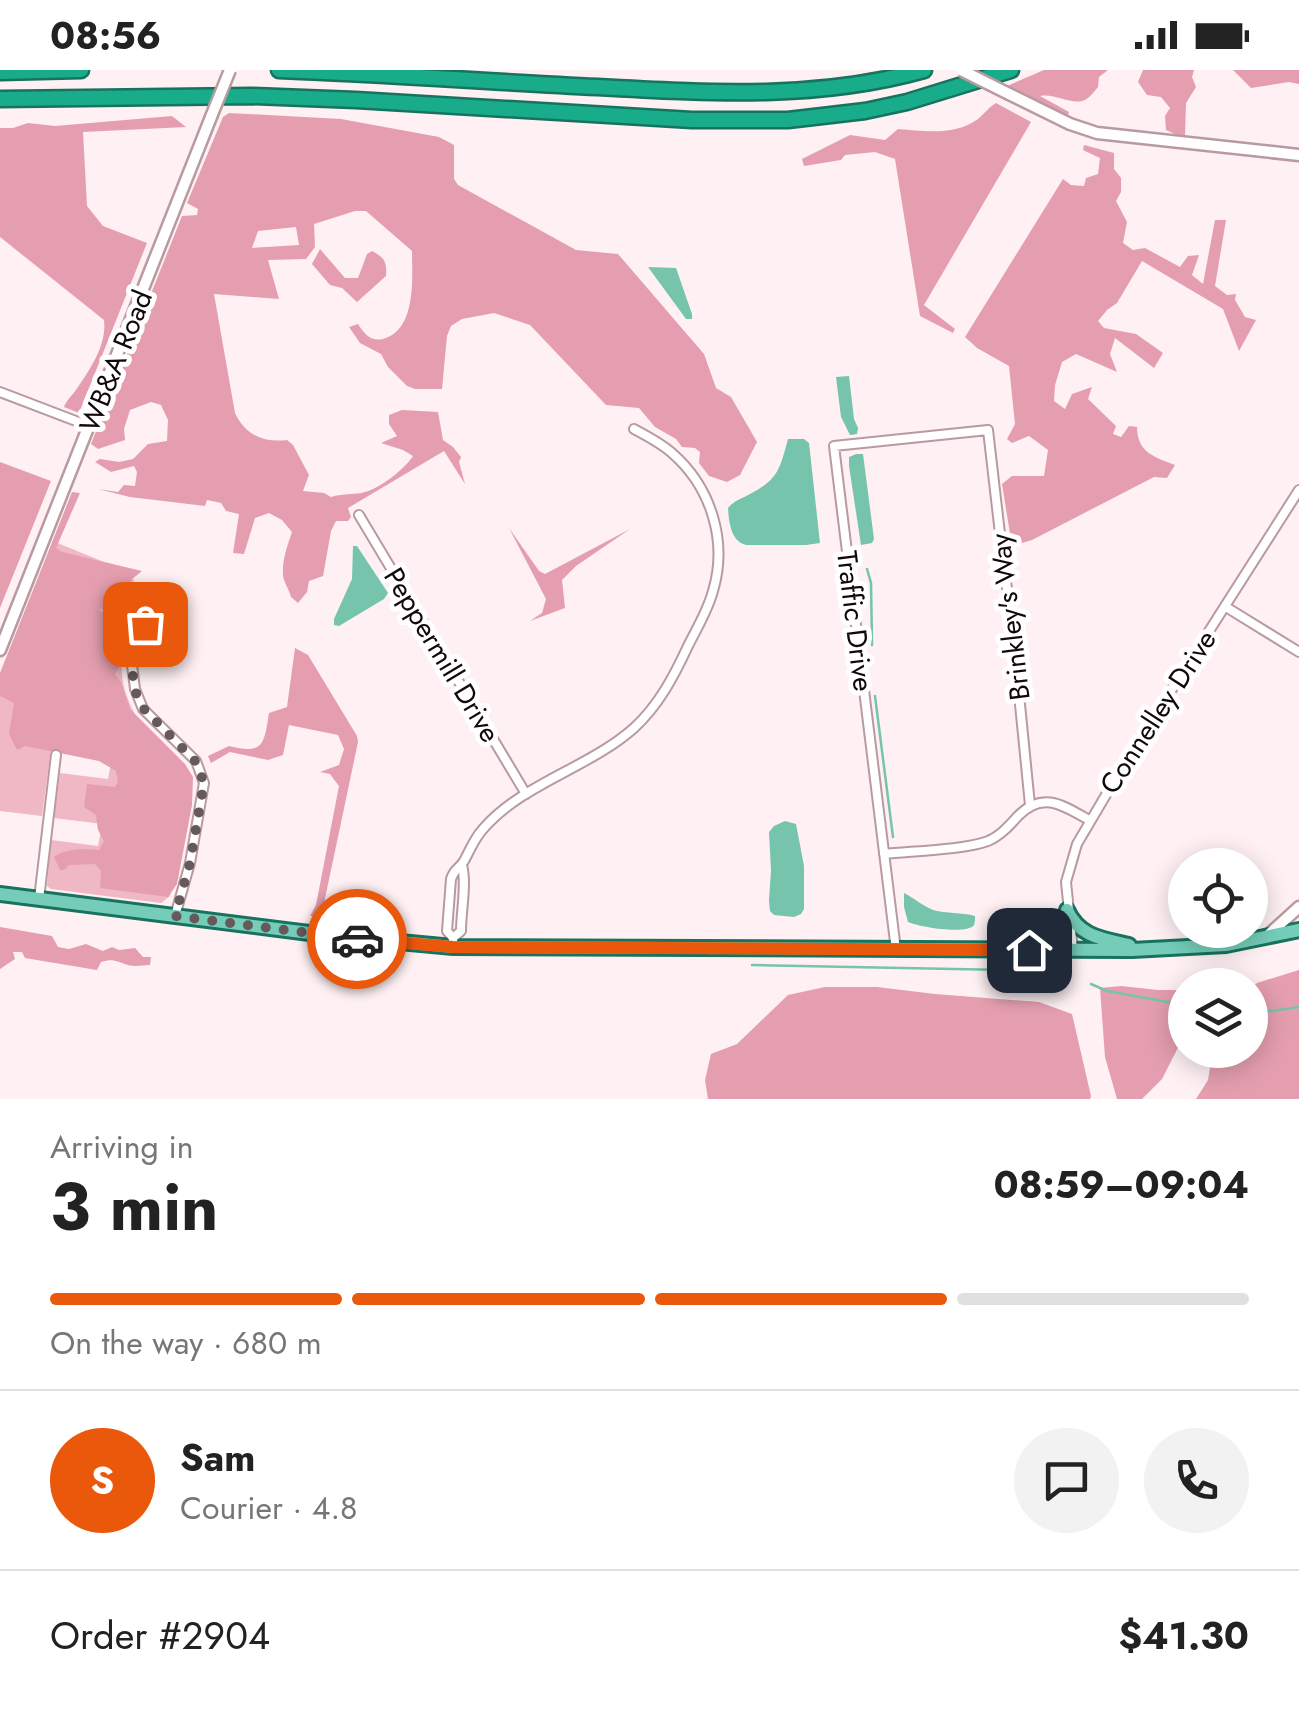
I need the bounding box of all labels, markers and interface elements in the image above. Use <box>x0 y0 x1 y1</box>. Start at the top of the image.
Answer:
text: 08:56 <box>50 8 161 63</box>
street label: WB&A Road <box>69 284 163 438</box>
street label: Brinkley's Way <box>979 531 1041 703</box>
street label: Traffic Drive <box>826 548 884 694</box>
street label: Peppermill Drive <box>374 560 510 750</box>
pin <box>103 582 188 667</box>
icon: bag <box>118 597 173 652</box>
street label: Connelley Drive <box>1090 622 1226 802</box>
map controls <box>1168 848 1268 1068</box>
button: locate <box>1168 848 1268 948</box>
courier <box>307 889 407 989</box>
pin <box>987 908 1072 993</box>
icon: car <box>330 912 385 967</box>
icon: home <box>1002 923 1057 978</box>
button: layers <box>1168 968 1268 1068</box>
text: Arriving in <box>50 1124 194 1170</box>
text: 08:59–09:04 <box>994 1157 1249 1212</box>
text: 3 min <box>50 1160 218 1254</box>
text: On the way · 680 m <box>50 1320 322 1366</box>
button: chat <box>1014 1428 1119 1533</box>
button: phone <box>1144 1428 1249 1533</box>
text: Sam <box>180 1430 255 1485</box>
text: S <box>91 1453 114 1508</box>
text: Courier · 4.8 <box>180 1485 357 1531</box>
text: Order #2904 <box>50 1608 270 1663</box>
text: $41.30 <box>1119 1608 1249 1663</box>

